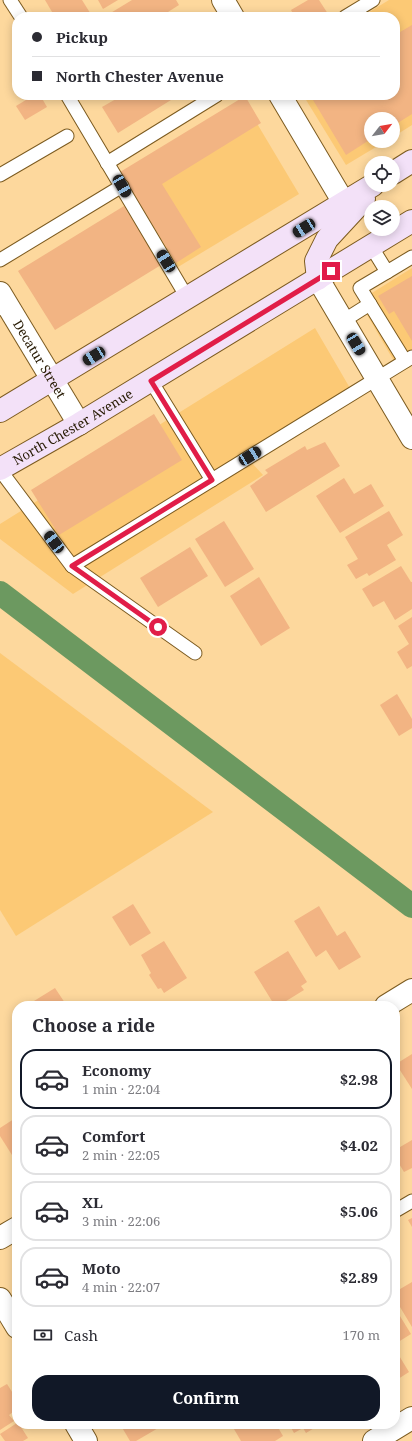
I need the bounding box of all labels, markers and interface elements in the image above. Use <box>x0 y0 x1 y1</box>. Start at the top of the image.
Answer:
text: Pickup <box>56 27 108 47</box>
text: North Chester Avenue <box>56 66 224 86</box>
north arrow <box>364 112 400 148</box>
map controls <box>364 112 400 236</box>
button: locate <box>364 156 400 192</box>
car <box>111 173 133 199</box>
button: layers <box>364 200 400 236</box>
car <box>291 217 317 239</box>
car <box>155 248 177 274</box>
route end <box>322 262 340 280</box>
street label: Decatur Street <box>9 316 71 402</box>
car <box>345 331 367 357</box>
car <box>81 345 107 367</box>
street label: North Chester Avenue <box>9 384 136 469</box>
car <box>237 445 263 467</box>
car <box>42 529 66 555</box>
route start <box>149 618 167 636</box>
text: Choose a ride <box>32 1013 155 1037</box>
text: Economy <box>82 1060 151 1080</box>
icon: car <box>34 1061 70 1097</box>
text: $2.98 <box>340 1069 378 1089</box>
text: 1 min · 22:04 <box>82 1080 160 1098</box>
text: Comfort <box>82 1126 145 1146</box>
icon: car <box>34 1127 70 1163</box>
text: $4.02 <box>340 1135 378 1155</box>
text: 2 min · 22:05 <box>82 1146 160 1164</box>
text: XL <box>82 1192 103 1212</box>
icon: car <box>34 1193 70 1229</box>
text: $5.06 <box>340 1201 378 1221</box>
text: 3 min · 22:06 <box>82 1212 160 1230</box>
text: Moto <box>82 1258 121 1278</box>
icon: car <box>34 1259 70 1295</box>
text: $2.89 <box>340 1267 378 1287</box>
text: 4 min · 22:07 <box>82 1278 160 1296</box>
icon: cash <box>32 1324 54 1346</box>
text: Cash <box>64 1325 98 1345</box>
text: 170 m <box>343 1326 380 1344</box>
button: Confirm <box>32 1375 380 1421</box>

